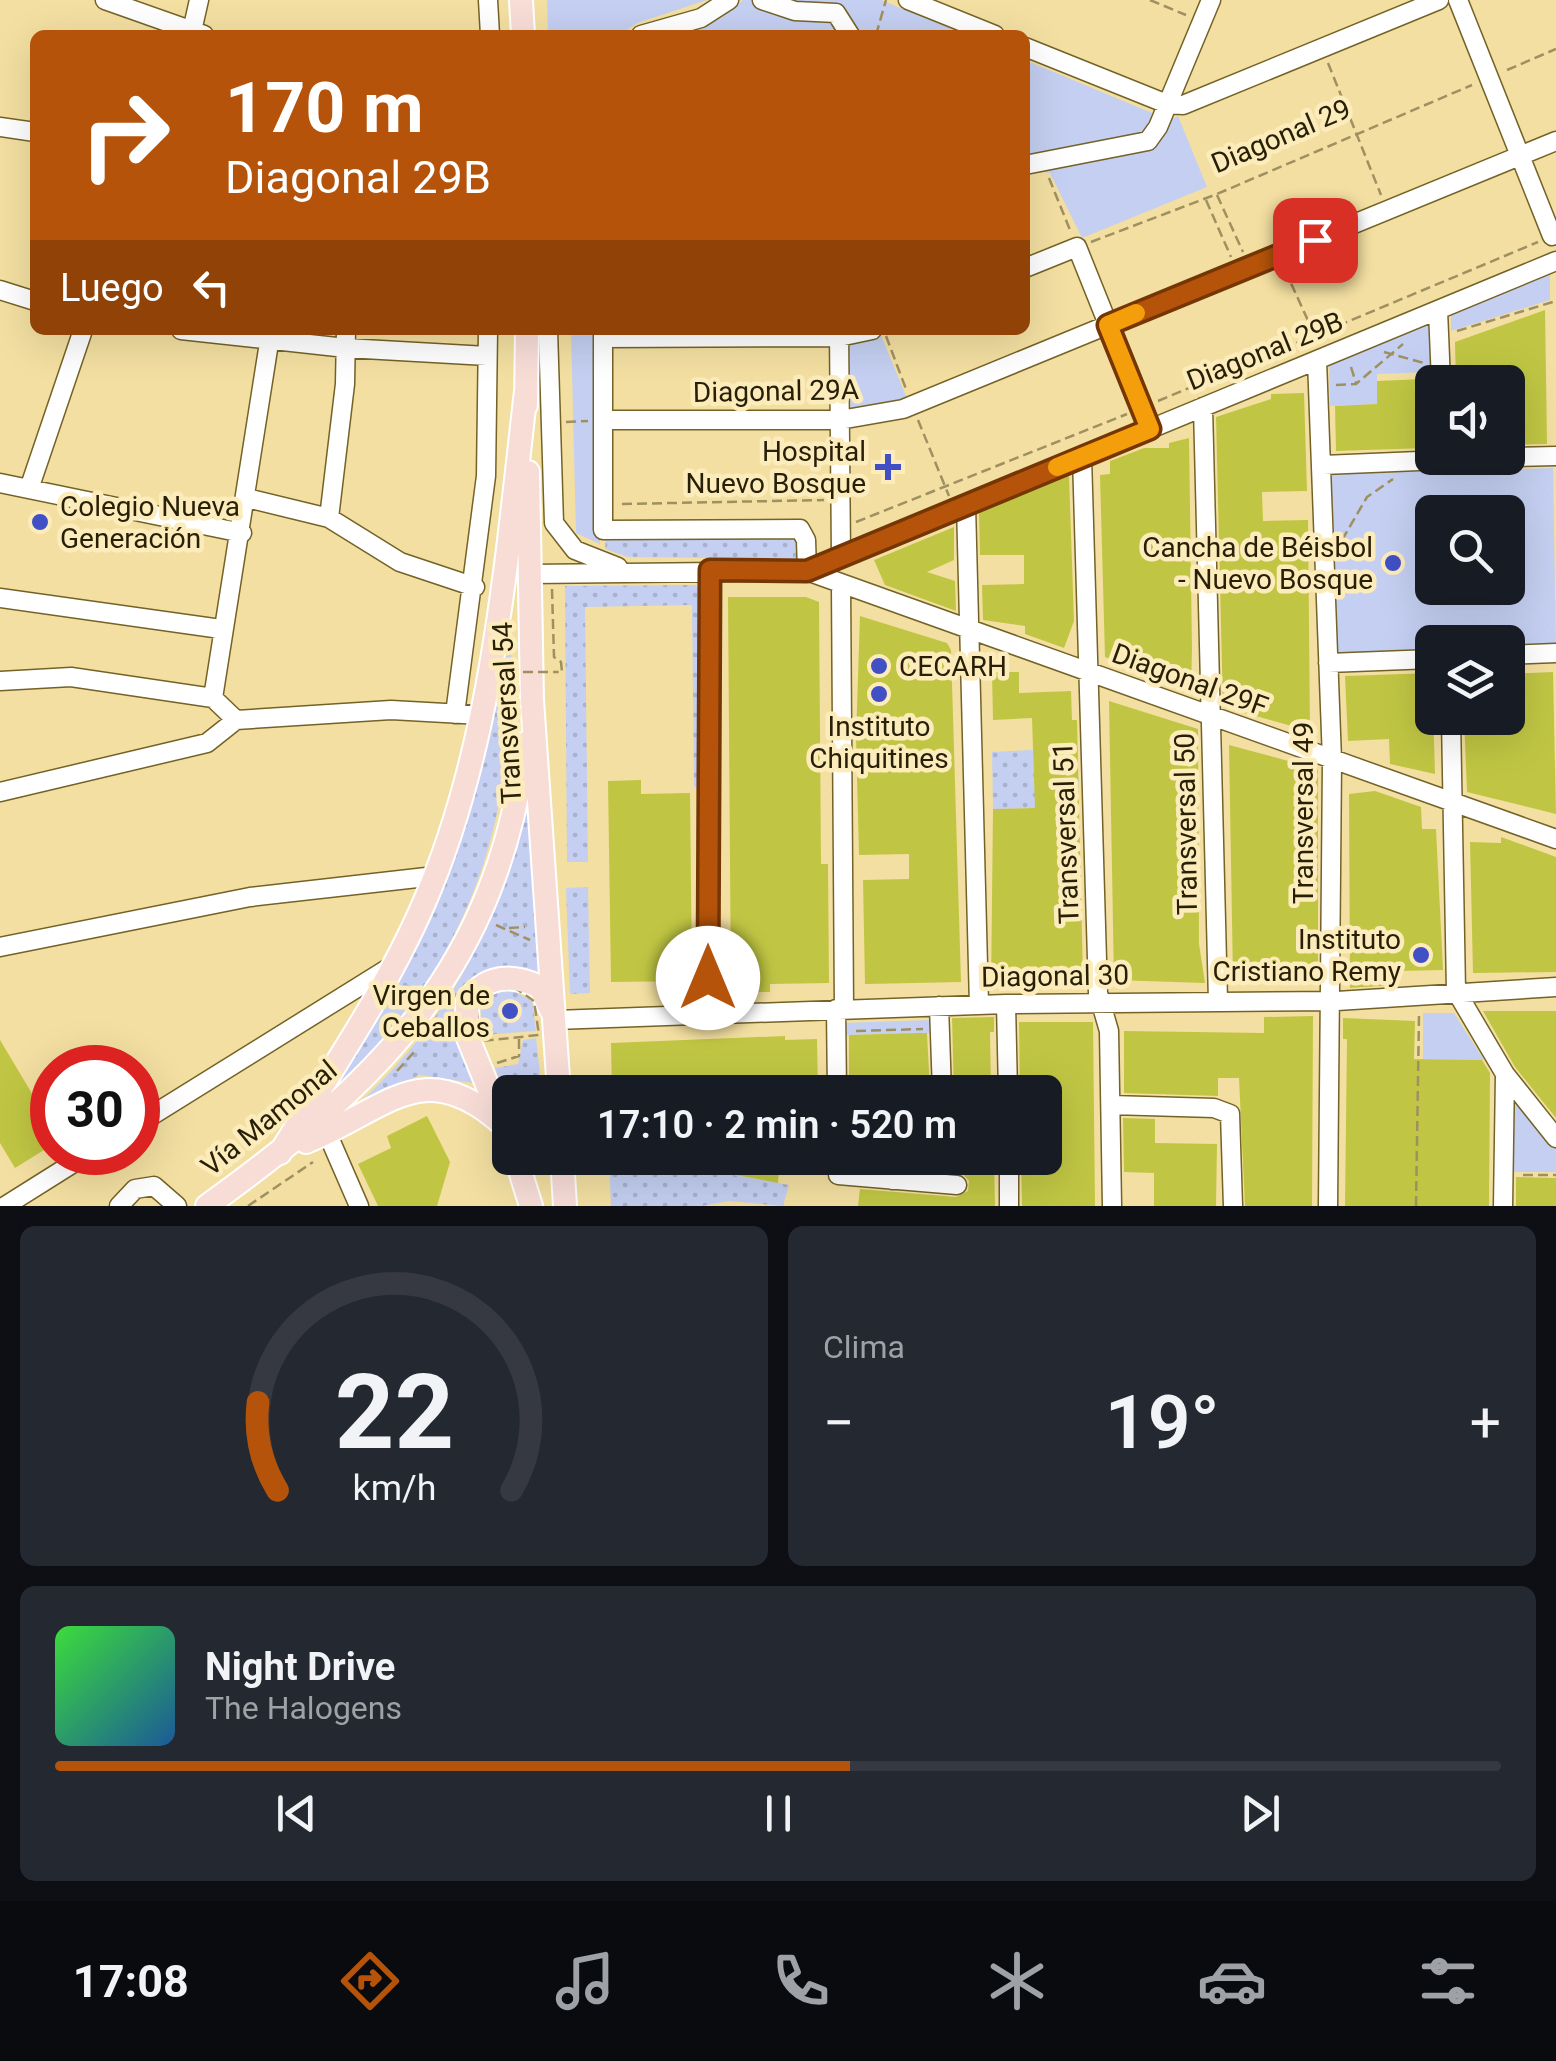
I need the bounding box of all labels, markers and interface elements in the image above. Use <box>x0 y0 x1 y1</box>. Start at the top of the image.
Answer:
text: 170 m <box>225 67 424 149</box>
icon: right <box>60 70 190 200</box>
street label: Diagonal 29 <box>1206 92 1356 180</box>
text: Diagonal 29B <box>225 151 491 204</box>
pin <box>1273 198 1358 283</box>
icon: arrive <box>1288 213 1343 268</box>
icon: left <box>184 260 239 315</box>
text: Luego <box>60 266 164 310</box>
street label: Diagonal 29B <box>1182 305 1348 397</box>
map controls <box>1415 365 1525 735</box>
button: sound <box>1415 365 1525 475</box>
street label: Diagonal 29A <box>693 373 859 409</box>
place label: Hospital Nuevo Bosque <box>686 435 866 500</box>
marker: Hospital Nuevo Bosque <box>875 454 901 480</box>
place label: Colegio Nueva Generación <box>60 490 240 555</box>
button: search <box>1415 495 1525 605</box>
marker: Colegio Nueva Generación <box>29 511 51 533</box>
place label: Cancha de Béisbol - Nuevo Bosque <box>1142 531 1373 596</box>
marker: Cancha de Béisbol - Nuevo Bosque <box>1382 552 1404 574</box>
street label: Transversal 54 <box>486 621 528 805</box>
button: layers <box>1415 625 1525 735</box>
street label: Diagonal 29F <box>1108 637 1272 723</box>
place label: CECARH <box>899 650 1007 683</box>
marker: CECARH <box>868 655 890 677</box>
marker: Instituto Chiquitines <box>868 683 890 705</box>
place label: Instituto Chiquitines <box>809 710 949 775</box>
street label: Transversal 49 <box>1287 722 1320 904</box>
street label: Transversal 50 <box>1168 733 1204 915</box>
street label: Transversal 51 <box>1046 741 1086 925</box>
place label: Instituto Cristiano Remy <box>1213 923 1401 988</box>
position arrow <box>656 926 760 1030</box>
marker: Instituto Cristiano Remy <box>1410 944 1432 966</box>
street label: Diagonal 30 <box>981 958 1129 994</box>
place label: Virgen de Ceballos <box>373 979 490 1044</box>
marker: Virgen de Ceballos <box>499 1000 521 1022</box>
speed limit sign: 30 <box>30 1045 160 1175</box>
street label: Vía Mamonal <box>195 1053 343 1183</box>
text: 17:10 · 2 min · 520 m <box>597 1103 957 1147</box>
text: Clima <box>823 1328 905 1366</box>
text: 22 <box>334 1352 454 1473</box>
text: 19° <box>1105 1378 1219 1466</box>
text: − <box>823 1391 854 1455</box>
text: + <box>1470 1391 1501 1455</box>
text: km/h <box>352 1467 436 1509</box>
text: Night Drive <box>205 1645 395 1689</box>
text: The Halogens <box>205 1689 402 1727</box>
icon: previous <box>269 1786 324 1841</box>
icon: pause <box>751 1786 806 1841</box>
icon: next <box>1233 1786 1288 1841</box>
icon: directions <box>335 1946 405 2016</box>
icon: music <box>550 1946 620 2016</box>
icon: phone <box>766 1946 836 2016</box>
icon: climate <box>982 1946 1052 2016</box>
icon: car <box>1197 1946 1267 2016</box>
icon: filters <box>1413 1946 1483 2016</box>
text: 17:08 <box>73 1955 189 2008</box>

